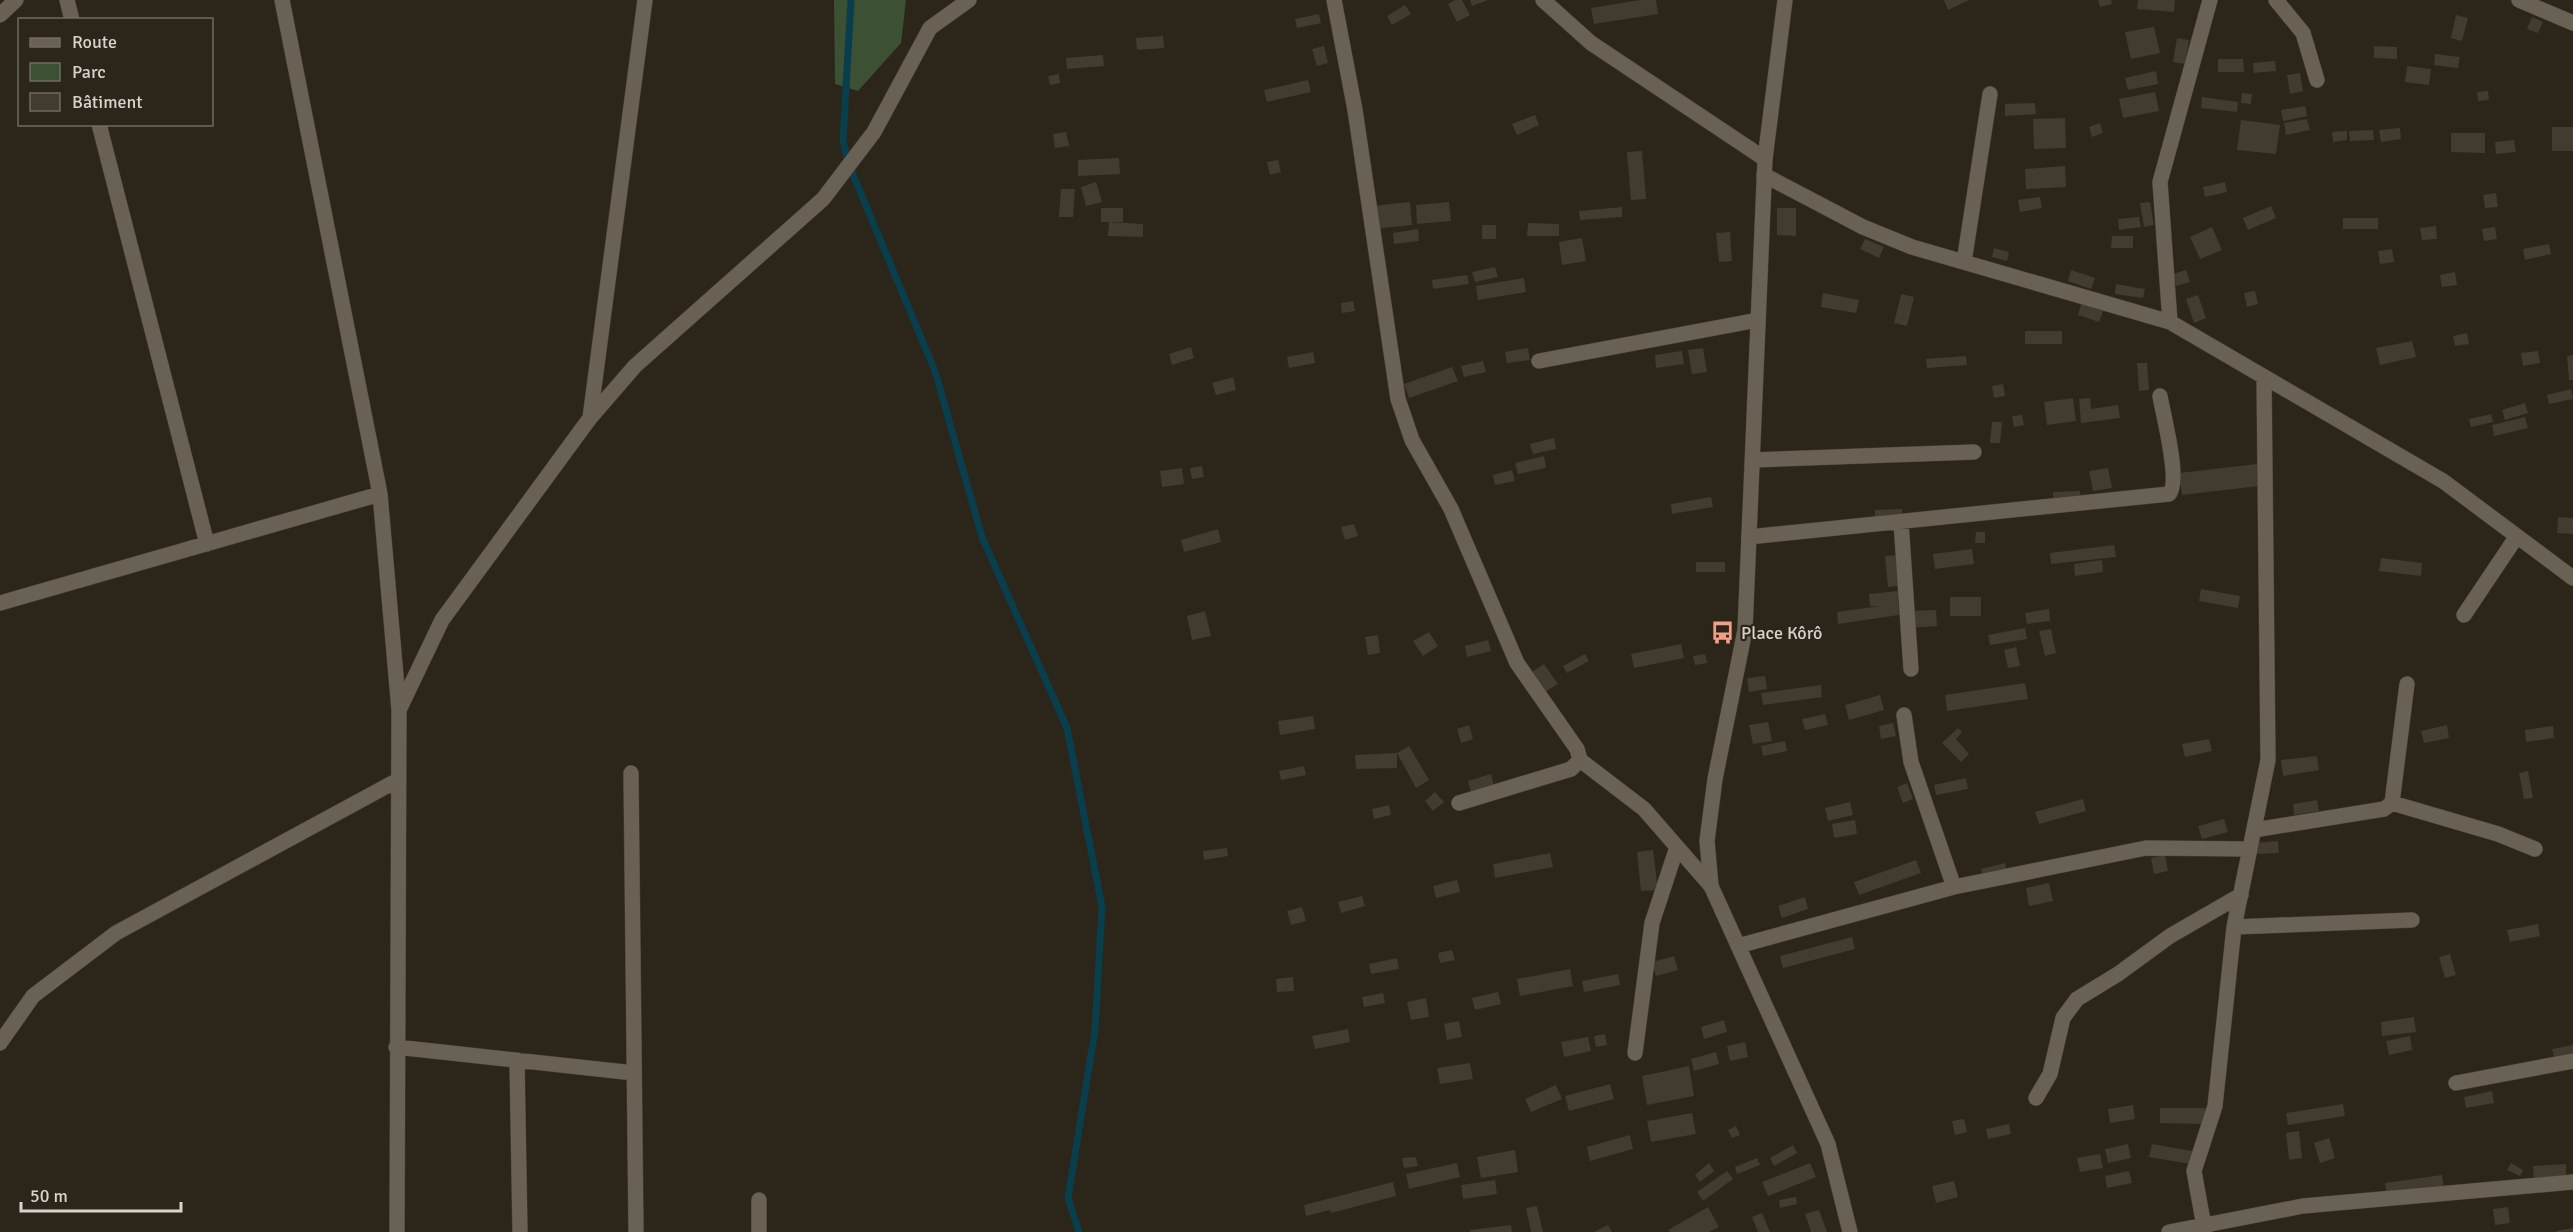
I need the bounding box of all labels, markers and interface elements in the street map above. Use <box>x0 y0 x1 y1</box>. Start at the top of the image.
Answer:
legend <box>18 18 213 126</box>
text: Route <box>72 31 117 53</box>
text: Parc <box>72 61 106 83</box>
text: Bâtiment <box>72 91 143 113</box>
bus stop icon: Place Kôrô <box>1710 620 1736 646</box>
place label: Place Kôrô <box>1741 622 1822 644</box>
scale bar <box>21 1175 182 1213</box>
text: 50 m <box>30 1185 68 1207</box>

